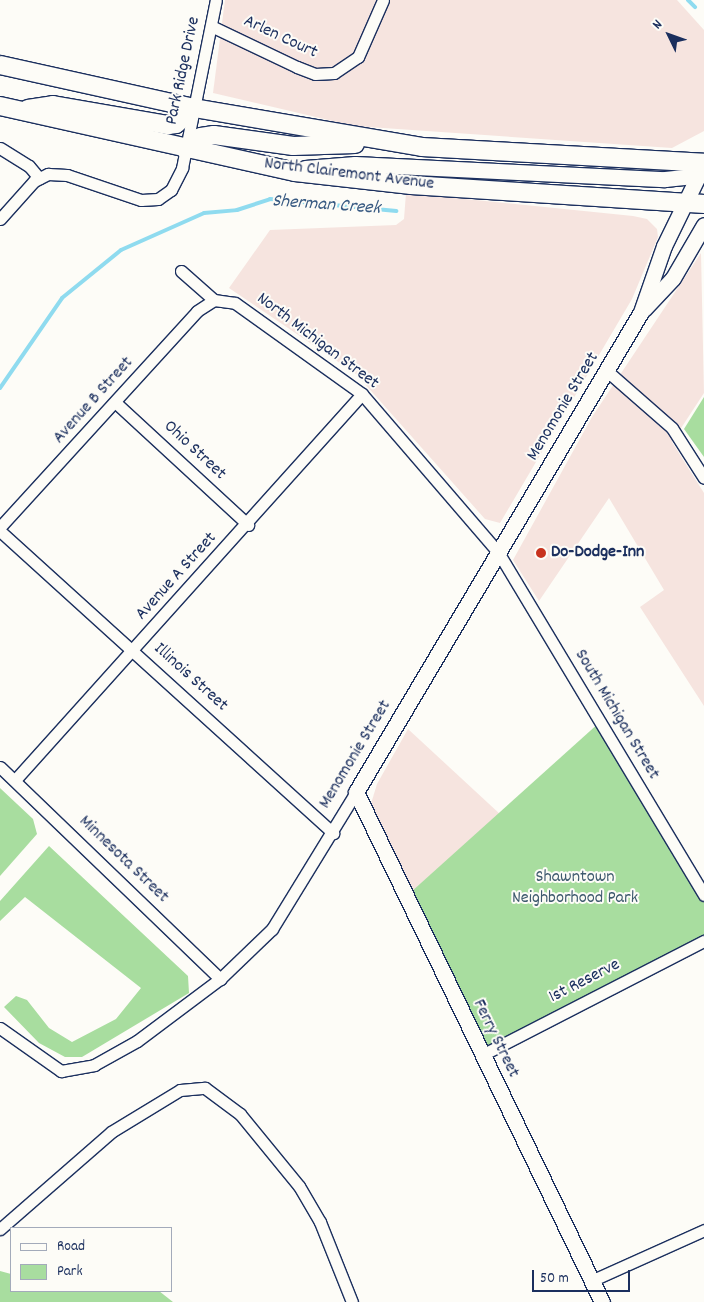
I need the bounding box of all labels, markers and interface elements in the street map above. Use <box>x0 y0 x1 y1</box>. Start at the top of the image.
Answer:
north arrow <box>644 10 694 60</box>
street label: Arlen Court <box>240 11 320 65</box>
street label: Park Ridge Drive <box>162 15 206 127</box>
text: N <box>648 16 668 34</box>
street label: North Clairemont Avenue <box>263 154 435 196</box>
water label: Sherman Creek <box>271 191 381 221</box>
street label: North Michigan Street <box>252 289 382 395</box>
street label: Menomonie Street <box>523 349 605 465</box>
street label: Avenue B Street <box>49 353 139 449</box>
street label: Ohio Street <box>158 417 230 485</box>
street label: Avenue A Street <box>132 529 222 625</box>
place label: Do-Dodge-Inn <box>551 542 644 564</box>
marker: Do-Dodge-Inn <box>535 547 547 559</box>
street label: Illinois Street <box>148 639 232 717</box>
street label: South Michigan Street <box>569 646 663 784</box>
street label: Menomonie Street <box>315 697 397 813</box>
street label: Minnesota Street <box>73 812 173 908</box>
park label: Shawntown Neighborhood Park <box>512 868 638 911</box>
street label: 1st Reserve <box>546 955 624 1009</box>
street label: Ferry Street <box>467 996 523 1082</box>
legend <box>10 1227 172 1292</box>
text: Road <box>57 1236 85 1258</box>
scale bar <box>534 1260 632 1292</box>
text: Park <box>57 1261 83 1283</box>
text: 50 m <box>540 1268 569 1290</box>

